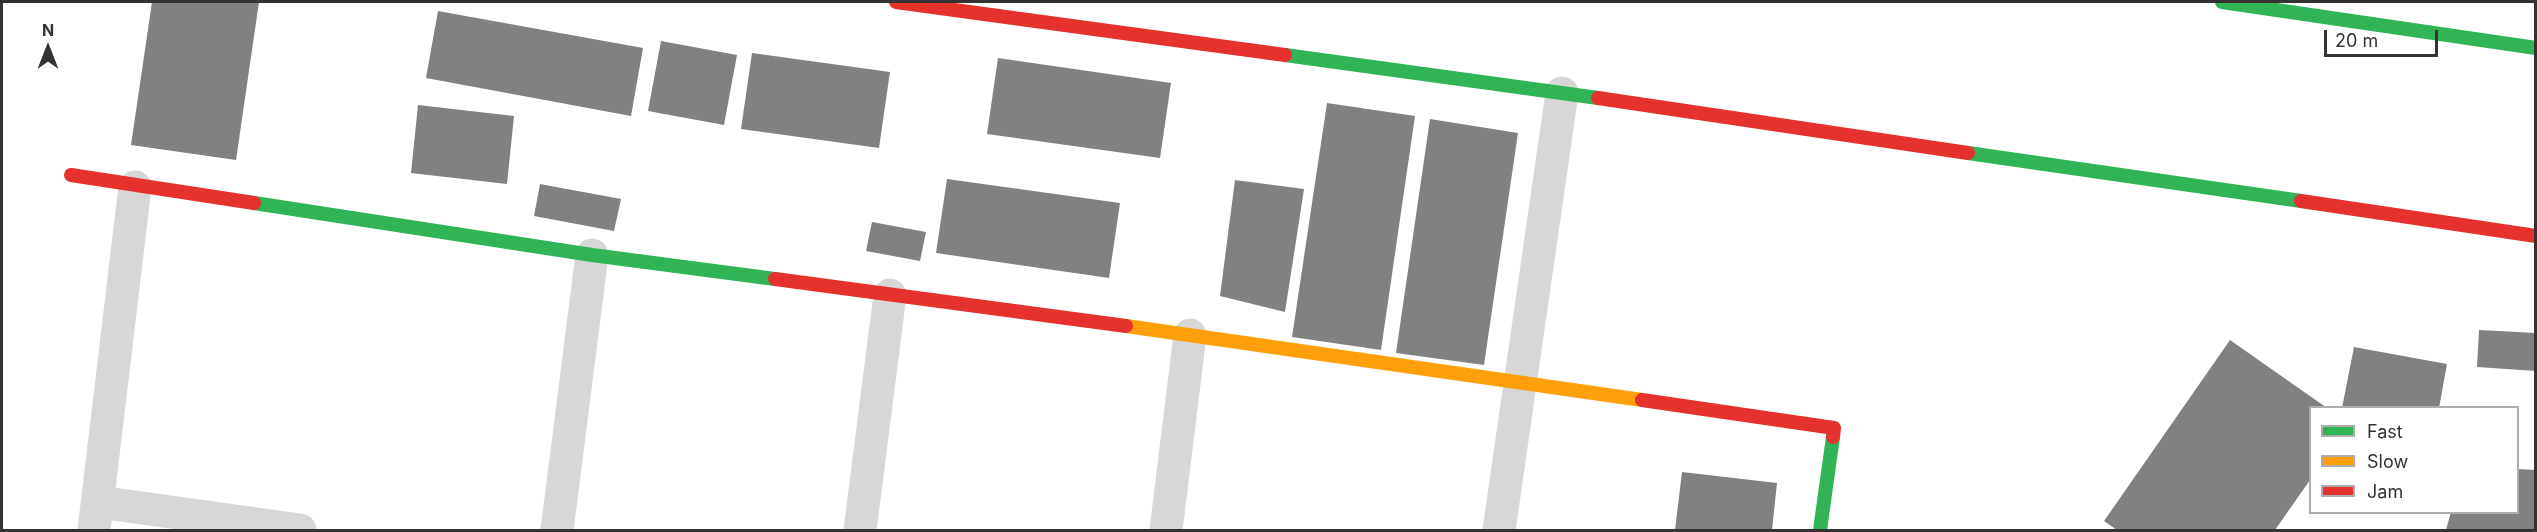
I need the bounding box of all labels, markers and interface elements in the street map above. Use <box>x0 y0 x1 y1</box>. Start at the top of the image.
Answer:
north arrow <box>18 18 78 78</box>
scale bar <box>2327 18 2441 56</box>
text: N <box>42 20 54 40</box>
text: 20 m <box>2335 30 2378 51</box>
legend <box>2309 406 2519 514</box>
text: Fast <box>2367 421 2403 442</box>
text: Slow <box>2367 451 2408 472</box>
text: Jam <box>2367 481 2403 502</box>

